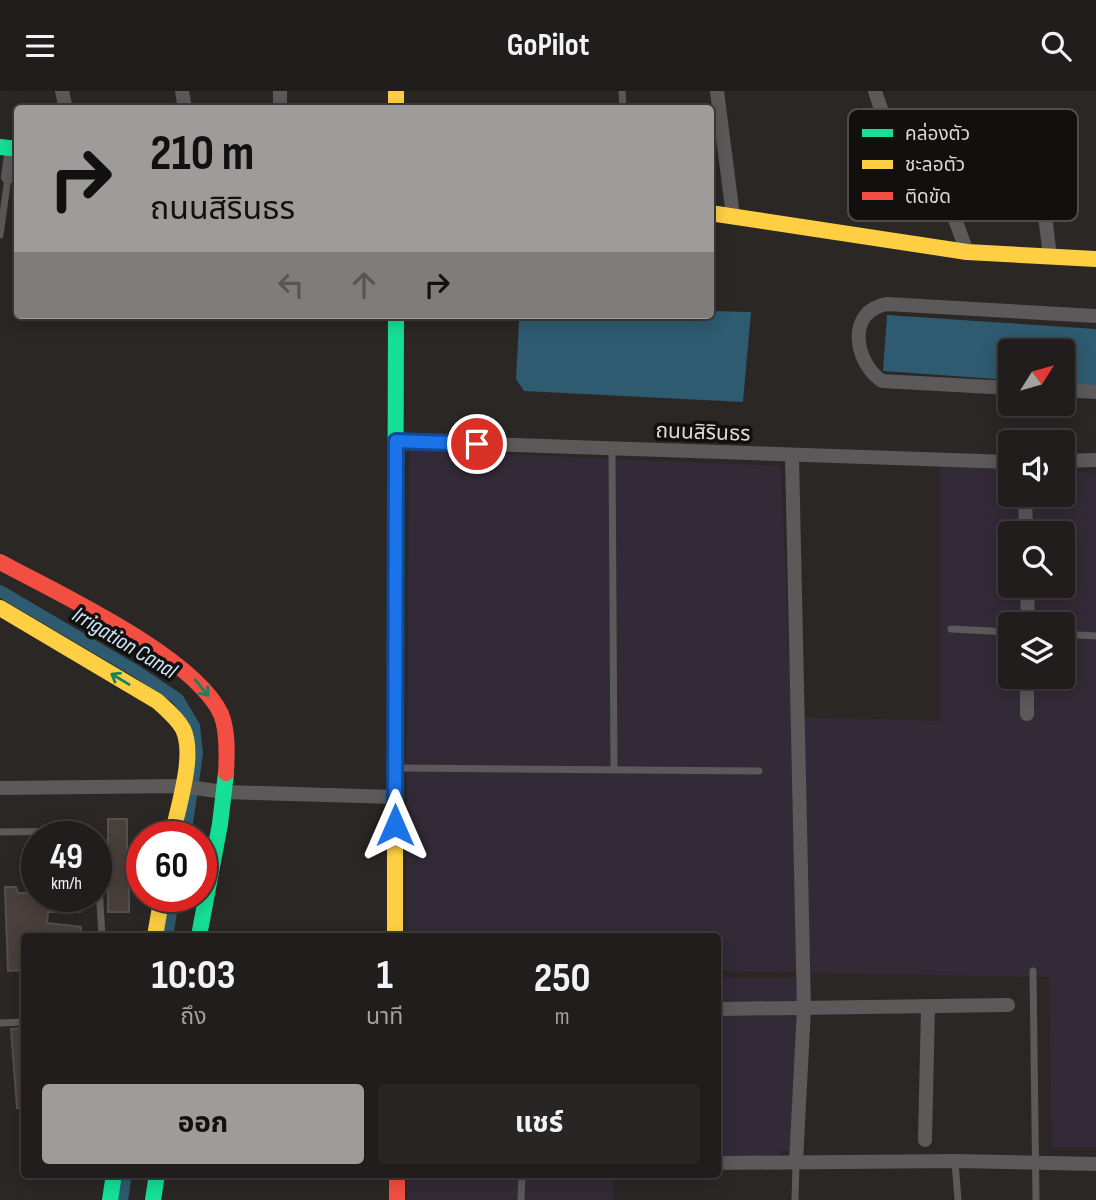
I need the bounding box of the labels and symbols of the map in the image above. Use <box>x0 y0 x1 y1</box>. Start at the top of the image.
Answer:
legend <box>848 109 1078 221</box>
text: คล่องตัว <box>905 122 970 146</box>
text: ชะลอตัว <box>905 154 965 177</box>
text: ติดขัด <box>905 186 951 209</box>
north arrow <box>998 339 1074 417</box>
pin <box>447 414 507 474</box>
street label: ถนนสิรินธร <box>655 418 751 447</box>
water label: Irrigation Canal <box>67 601 183 685</box>
one-way arrow <box>111 672 131 686</box>
one-way arrow <box>194 679 210 697</box>
position arrow <box>358 788 432 862</box>
speed limit sign: 60 <box>126 821 217 912</box>

